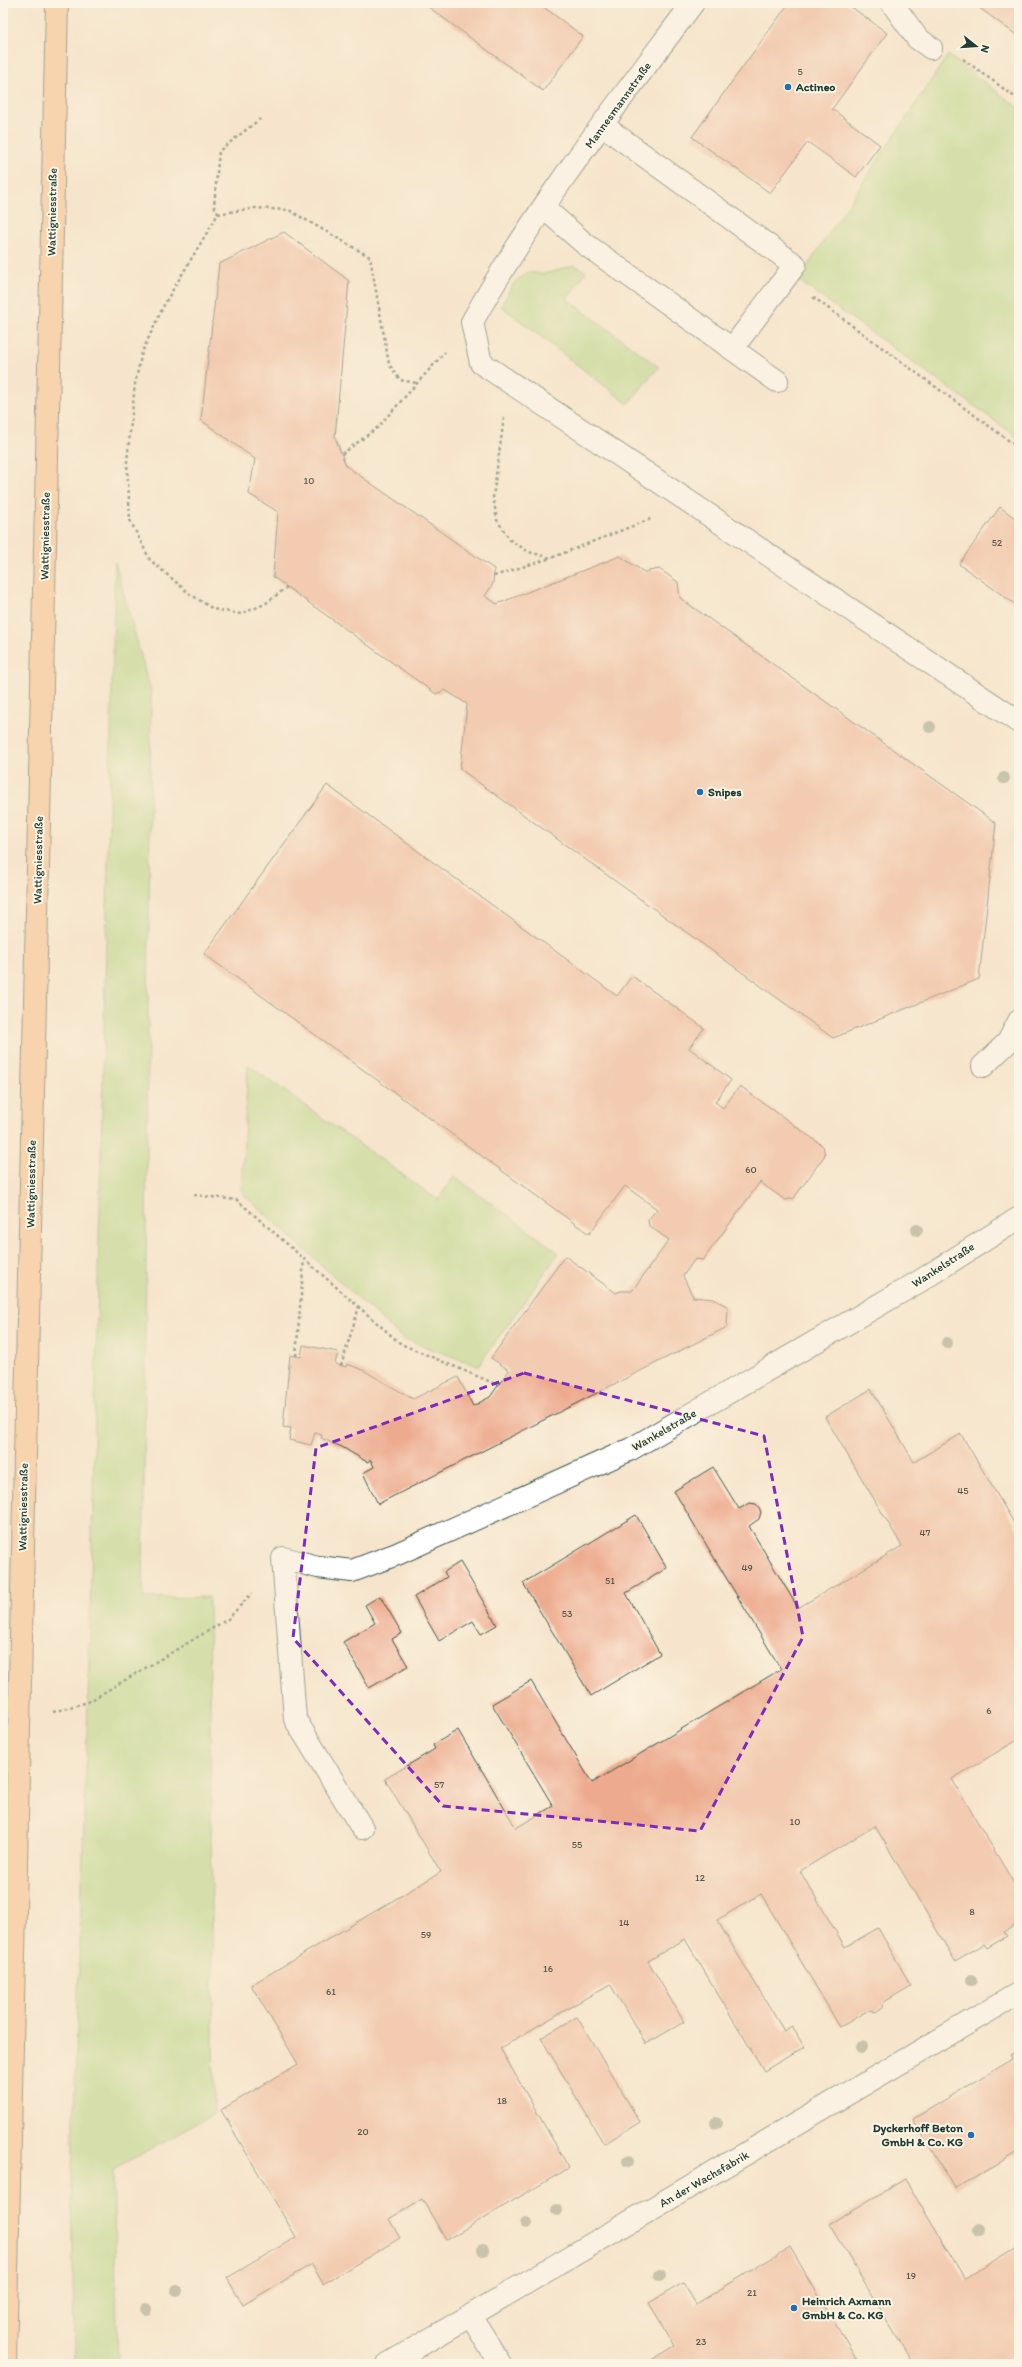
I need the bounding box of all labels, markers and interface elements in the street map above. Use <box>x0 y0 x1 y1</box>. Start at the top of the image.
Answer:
north arrow <box>956 26 996 66</box>
text: N <box>978 43 992 54</box>
street label: Mannesmannstraße <box>582 59 654 151</box>
house number: 5 <box>797 65 803 78</box>
place label: Actineo <box>795 80 835 94</box>
marker: Actineo <box>783 82 793 92</box>
street label: Wattigniesstraße <box>44 168 60 256</box>
house number: 10 <box>304 474 314 487</box>
street label: Wattigniesstraße <box>37 492 53 580</box>
house number: 52 <box>992 536 1003 549</box>
place label: Snipes <box>708 785 742 800</box>
marker: Snipes <box>695 787 705 797</box>
street label: Wattigniesstraße <box>30 816 46 904</box>
street label: Wattigniesstraße <box>23 1140 39 1228</box>
house number: 60 <box>745 1163 757 1176</box>
street label: Wankelstraße <box>909 1239 977 1290</box>
street label: Wankelstraße <box>629 1406 699 1454</box>
street label: Wattigniesstraße <box>15 1463 31 1551</box>
house number: 45 <box>957 1484 969 1497</box>
house number: 47 <box>920 1526 931 1539</box>
house number: 49 <box>741 1561 753 1574</box>
house number: 51 <box>605 1574 615 1587</box>
house number: 53 <box>562 1607 573 1620</box>
house number: 6 <box>986 1704 992 1717</box>
house number: 57 <box>434 1778 444 1791</box>
house number: 10 <box>790 1815 800 1828</box>
house number: 55 <box>572 1838 582 1851</box>
house number: 12 <box>695 1871 706 1884</box>
house number: 8 <box>969 1905 975 1918</box>
house number: 14 <box>619 1916 629 1929</box>
house number: 59 <box>421 1928 431 1941</box>
house number: 16 <box>543 1962 553 1975</box>
house number: 61 <box>326 1985 336 1998</box>
house number: 18 <box>497 2094 508 2107</box>
place label: Dyckerhoff Beton GmbH & Co. KG <box>873 2121 963 2149</box>
house number: 20 <box>357 2125 369 2138</box>
marker: Dyckerhoff Beton GmbH & Co. KG <box>966 2130 976 2140</box>
street label: An der Wachsfabrik <box>657 2147 752 2210</box>
house number: 19 <box>906 2269 916 2282</box>
house number: 21 <box>747 2286 757 2299</box>
place label: Heinrich Axmann GmbH & Co. KG <box>802 2294 892 2322</box>
marker: Heinrich Axmann GmbH & Co. KG <box>789 2303 799 2313</box>
house number: 23 <box>696 2335 707 2348</box>

